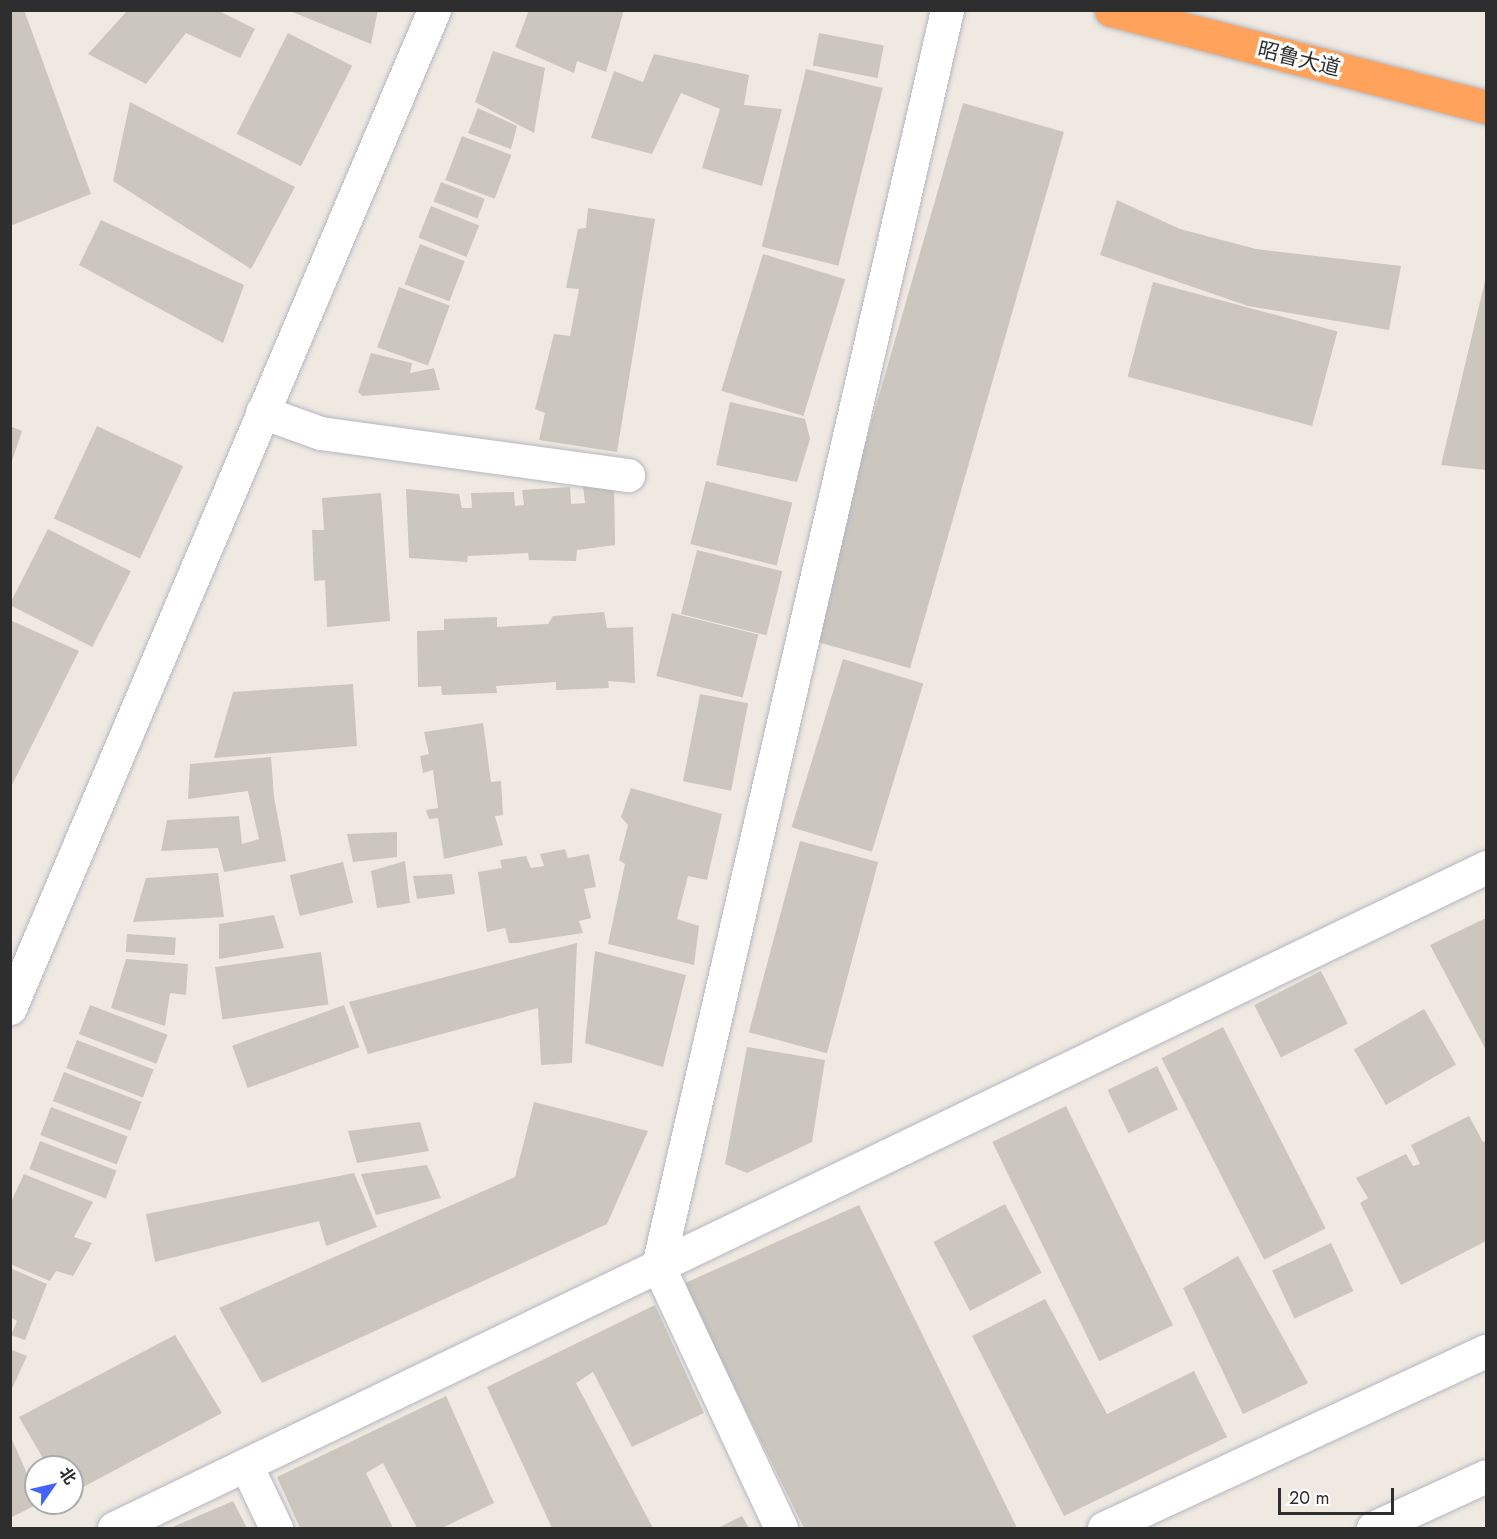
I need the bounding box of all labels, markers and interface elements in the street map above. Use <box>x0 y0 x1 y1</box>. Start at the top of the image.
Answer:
street label: 昭鲁大道 <box>1255 37 1343 81</box>
north arrow <box>24 1455 84 1515</box>
text: 北 <box>54 1463 82 1489</box>
scale bar <box>1281 1476 1396 1514</box>
text: 20 m <box>1289 1485 1329 1511</box>

